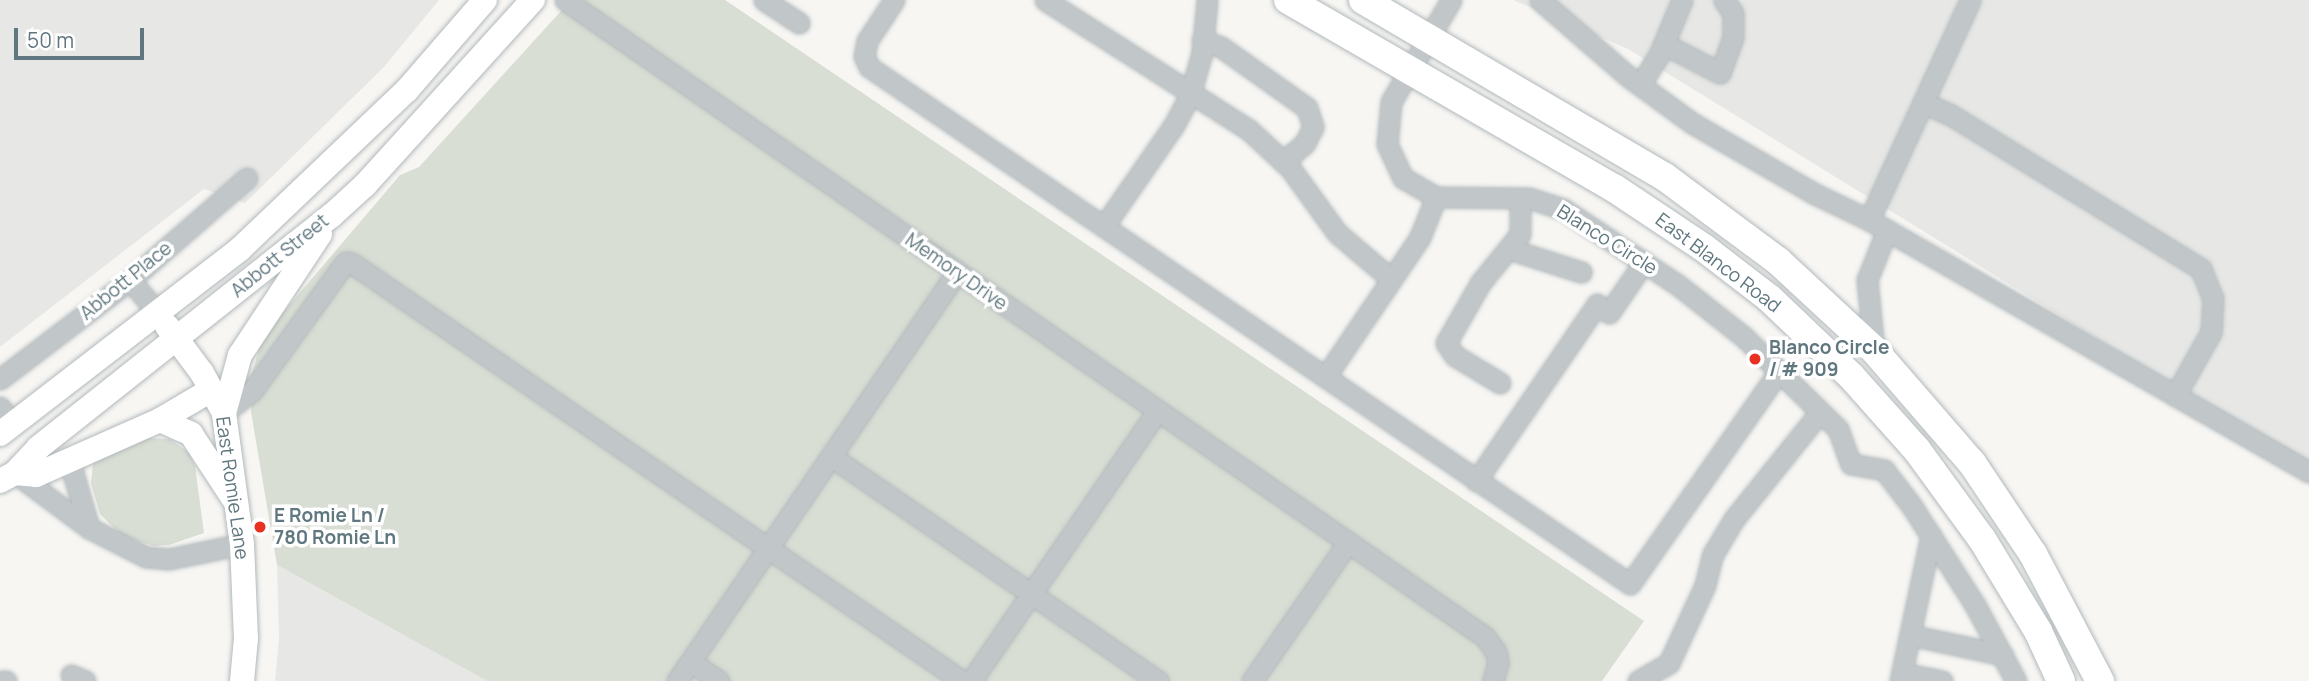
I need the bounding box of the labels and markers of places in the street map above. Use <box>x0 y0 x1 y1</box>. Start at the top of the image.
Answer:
place label: Blanco Circle / # 909 <box>1769 337 1889 381</box>
marker: Blanco Circle / # 909 <box>1747 351 1763 367</box>
place label: E Romie Ln / 780 Romie Ln <box>274 505 396 549</box>
marker: E Romie Ln / 780 Romie Ln <box>252 519 268 535</box>

